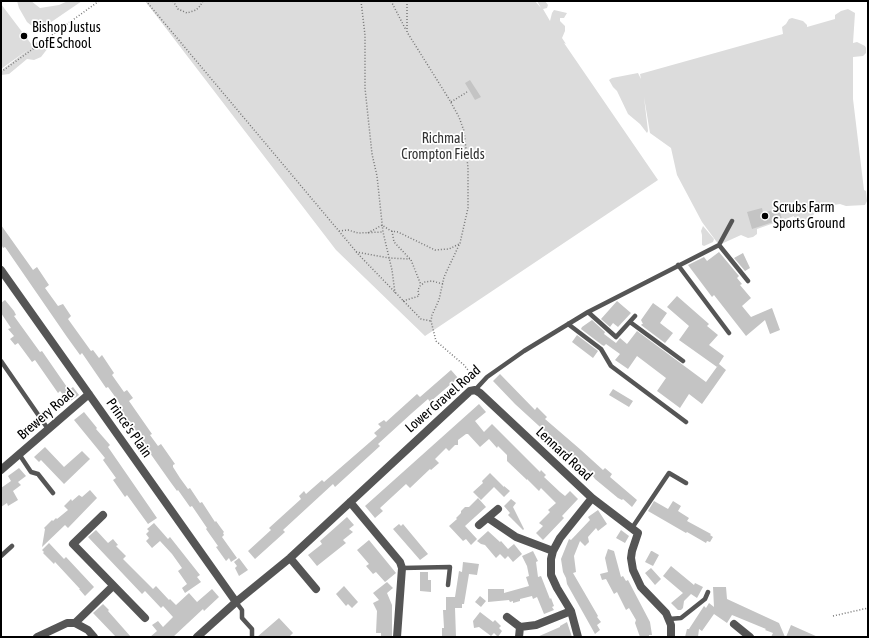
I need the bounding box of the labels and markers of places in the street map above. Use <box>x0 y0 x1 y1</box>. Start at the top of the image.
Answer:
place label: Bishop Justus CofE School <box>32 20 101 52</box>
marker: Bishop Justus CofE School <box>19 31 29 41</box>
place label: Scrubs Farm Sports Ground <box>773 200 845 232</box>
marker: Scrubs Farm Sports Ground <box>760 211 770 221</box>

